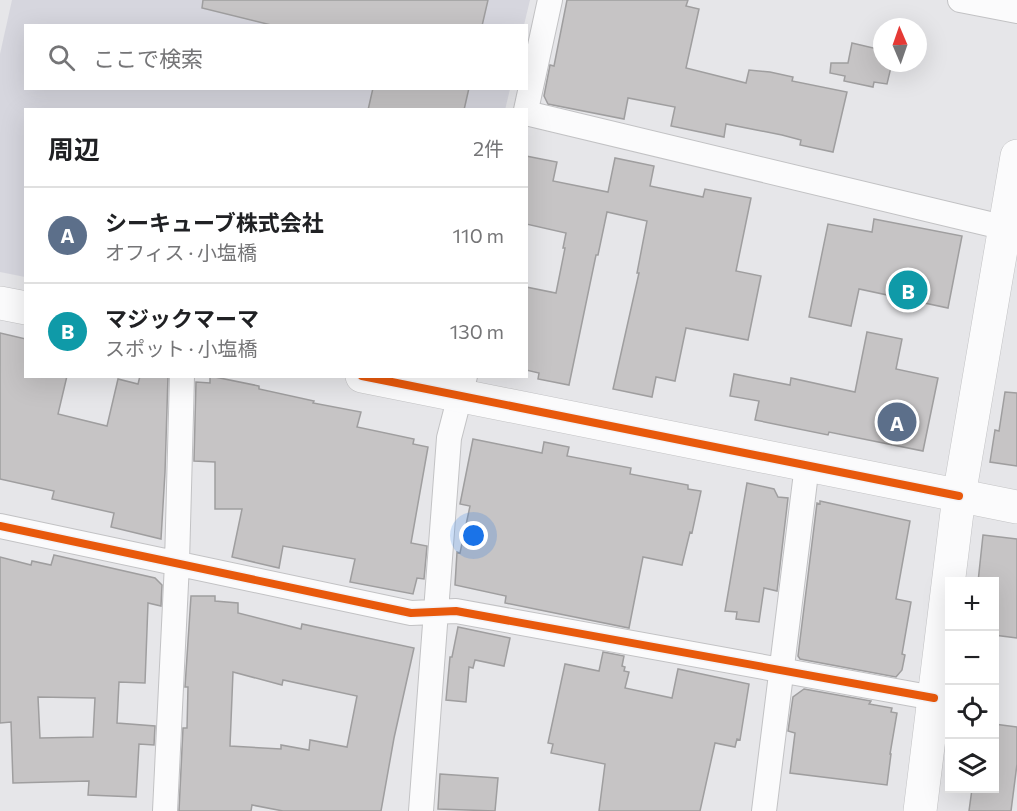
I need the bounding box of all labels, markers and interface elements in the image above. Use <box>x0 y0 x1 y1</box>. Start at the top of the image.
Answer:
north arrow <box>873 18 927 72</box>
search box <box>24 24 528 90</box>
icon: search <box>45 41 78 74</box>
text: ここで検索 <box>93 45 203 72</box>
text: 周辺 <box>48 133 100 164</box>
text: 2件 <box>473 136 504 160</box>
text: シーキューブ株式会社 <box>105 209 324 236</box>
text: A <box>60 223 75 247</box>
text: 110 m <box>453 223 504 247</box>
text: オフィス · 小塩橋 <box>105 240 257 264</box>
pin: B <box>888 268 928 312</box>
text: マジックマーマ <box>105 305 259 332</box>
text: B <box>61 319 74 343</box>
text: 130 m <box>450 319 504 343</box>
text: スポット · 小塩橋 <box>105 336 257 360</box>
pin: A <box>878 400 916 444</box>
your location <box>459 521 488 550</box>
map controls <box>945 577 999 793</box>
button: + <box>945 577 999 631</box>
button: − <box>945 631 999 685</box>
button: locate <box>945 685 999 739</box>
button: layers <box>945 739 999 793</box>

